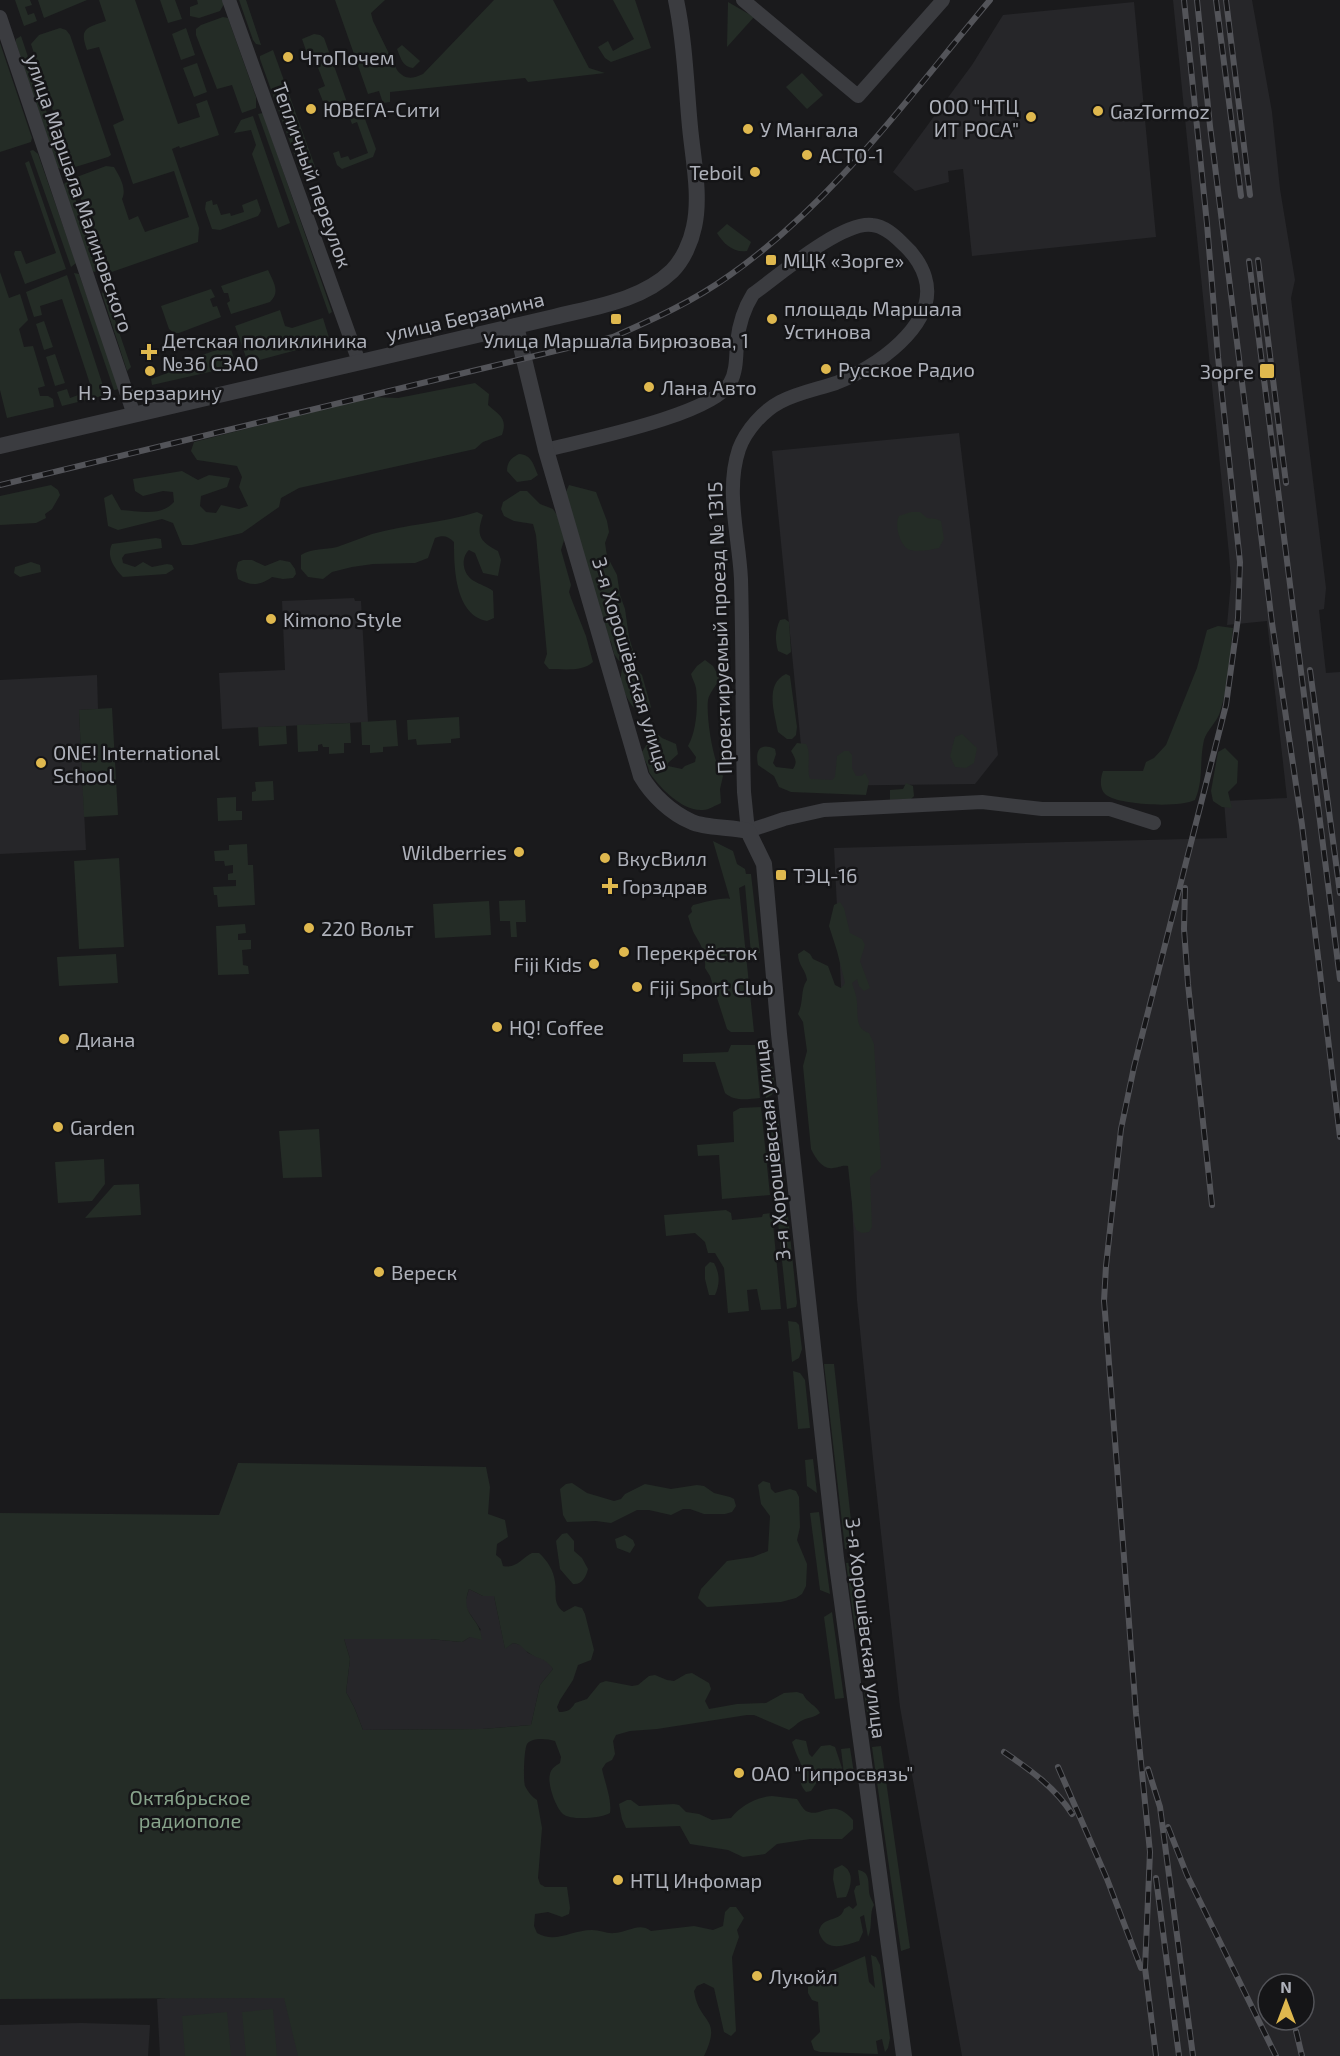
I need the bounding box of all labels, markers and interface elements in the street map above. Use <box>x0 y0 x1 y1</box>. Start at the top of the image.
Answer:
place label: ЧтоПочем <box>300 45 395 69</box>
marker: ЧтоПочем <box>281 50 295 64</box>
street label: улица Маршала Малиновского <box>20 51 139 336</box>
street label: Тепличный переулок <box>267 79 358 272</box>
place label: ООО "НТЦ ИТ РОСА" <box>929 94 1019 141</box>
place label: ЮВЕГА-Сити <box>323 97 440 121</box>
place label: GazTormoz <box>1110 99 1210 123</box>
marker: ЮВЕГА-Сити <box>304 102 318 116</box>
marker: GazTormoz <box>1091 104 1105 118</box>
marker: ООО "НТЦ ИТ РОСА" <box>1024 110 1038 124</box>
place label: У Мангала <box>760 117 859 141</box>
marker: У Мангала <box>741 122 755 136</box>
place label: АСТО-1 <box>819 143 884 167</box>
marker: АСТО-1 <box>800 148 814 162</box>
place label: Teboil <box>689 160 743 184</box>
marker: Teboil <box>748 165 762 179</box>
place label: МЦК «Зорге» <box>783 248 904 272</box>
marker: МЦК «Зорге» <box>764 253 778 267</box>
street label: улица Берзарина <box>383 286 547 347</box>
place label: площадь Маршала Устинова <box>784 296 962 343</box>
marker: Улица Маршала Бирюзова, 1 <box>609 312 623 326</box>
marker: площадь Маршала Устинова <box>765 312 779 326</box>
place label: Детская поликлиника №36 СЗАО <box>162 328 367 375</box>
place label: Улица Маршала Бирюзова, 1 <box>483 328 749 352</box>
marker: Детская поликлиника №36 СЗАО <box>140 343 158 361</box>
place label: Русское Радио <box>838 357 975 382</box>
place label: Зорге <box>1200 359 1254 383</box>
marker: Русское Радио <box>819 362 833 376</box>
marker: Зорге <box>1258 362 1276 380</box>
marker: Н. Э. Берзарину <box>143 364 157 378</box>
place label: Лана Авто <box>661 375 757 399</box>
place label: Н. Э. Берзарину <box>78 380 222 405</box>
marker: Лана Авто <box>642 380 656 394</box>
street label: Проектируемый проезд № 1315 <box>702 481 737 775</box>
street label: 3-я Хорошёвская улица <box>587 554 676 774</box>
place label: Kimono Style <box>283 607 402 631</box>
marker: Kimono Style <box>264 612 278 626</box>
place label: ONE! International School <box>53 740 220 787</box>
marker: ONE! International School <box>34 756 48 770</box>
place label: Wildberries <box>402 840 507 864</box>
marker: Wildberries <box>512 845 526 859</box>
place label: ВкусВилл <box>617 846 707 871</box>
marker: ВкусВилл <box>598 851 612 865</box>
place label: ТЭЦ-16 <box>793 863 858 887</box>
marker: ТЭЦ-16 <box>774 868 788 882</box>
place label: Горздрав <box>622 874 708 898</box>
marker: Горздрав <box>603 879 617 893</box>
place label: 220 Вольт <box>321 916 414 940</box>
marker: 220 Вольт <box>302 921 316 935</box>
place label: Перекрёсток <box>636 940 758 964</box>
marker: Перекрёсток <box>617 945 631 959</box>
place label: Fiji Kids <box>513 952 582 976</box>
marker: Fiji Kids <box>587 957 601 971</box>
place label: Fiji Sport Club <box>649 975 774 999</box>
marker: Fiji Sport Club <box>630 980 644 994</box>
place label: HQ! Coffee <box>509 1015 604 1039</box>
marker: HQ! Coffee <box>490 1020 504 1034</box>
place label: Диана <box>76 1027 135 1051</box>
marker: Диана <box>57 1032 71 1046</box>
street label: 3-я Хорошёвская улица <box>747 1038 796 1262</box>
place label: Garden <box>70 1115 135 1139</box>
marker: Garden <box>51 1120 65 1134</box>
place label: Вереск <box>391 1260 457 1284</box>
marker: Вереск <box>372 1265 386 1279</box>
street label: 3-я Хорошёвская улица <box>841 1516 892 1740</box>
place label: ОАО "Гипросвязь" <box>751 1761 913 1785</box>
marker: ОАО "Гипросвязь" <box>732 1766 746 1780</box>
park label: Октябрьское радиополе <box>130 1785 250 1832</box>
place label: НТЦ Инфомар <box>630 1868 762 1892</box>
marker: НТЦ Инфомар <box>611 1873 625 1887</box>
place label: Лукойл <box>769 1964 838 1989</box>
marker: Лукойл <box>750 1969 764 1983</box>
north arrow <box>1256 1972 1316 2032</box>
text: N <box>1280 1977 1292 1996</box>

